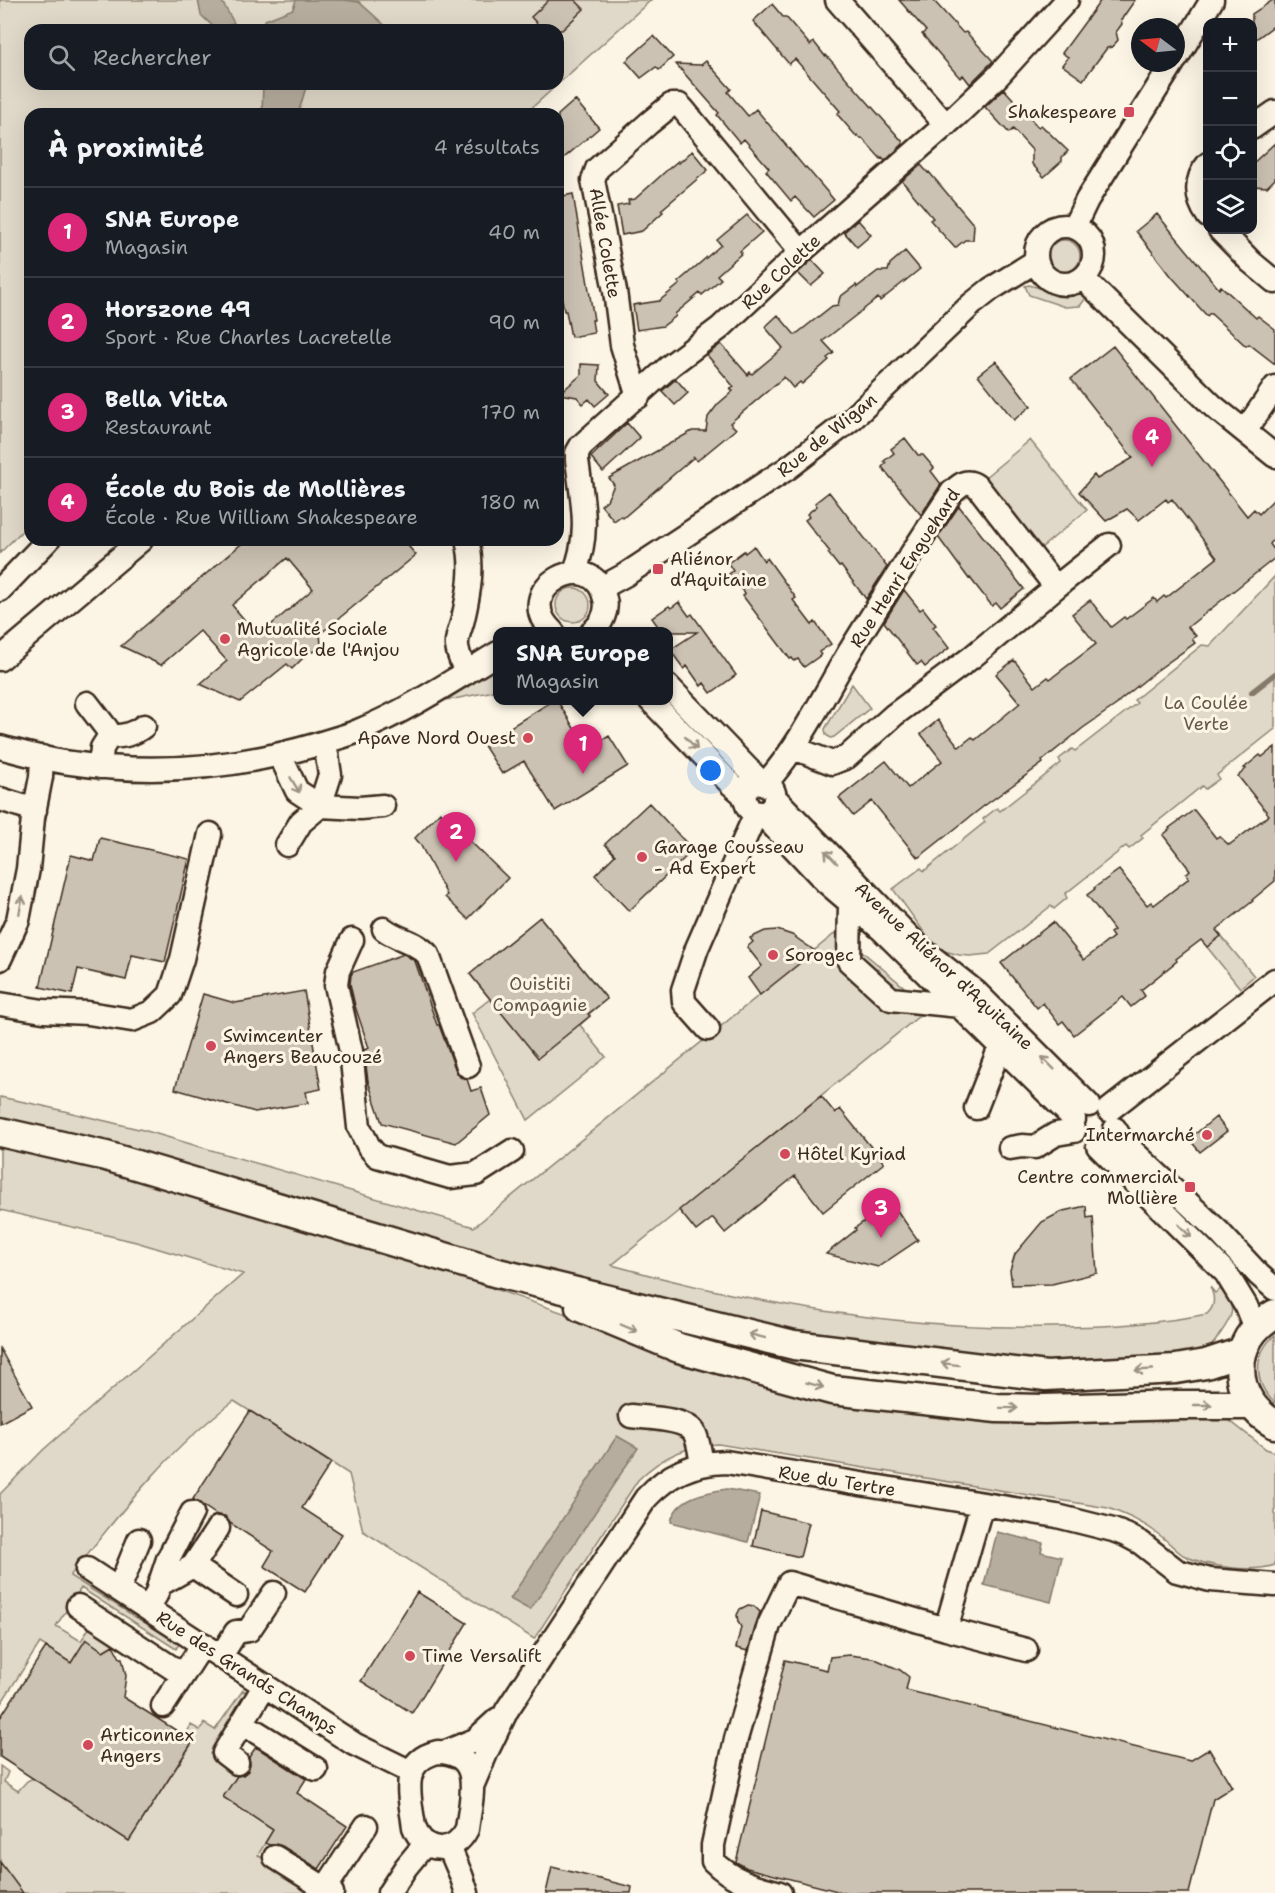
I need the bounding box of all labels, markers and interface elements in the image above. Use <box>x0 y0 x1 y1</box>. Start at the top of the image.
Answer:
north arrow <box>1131 18 1185 72</box>
map controls <box>1203 18 1257 234</box>
button: + <box>1203 18 1257 72</box>
search box <box>24 24 564 90</box>
icon: search <box>45 41 78 74</box>
text: Rechercher <box>93 43 212 72</box>
button: − <box>1203 72 1257 126</box>
place label: Shakespeare <box>1008 100 1117 124</box>
marker: Shakespeare <box>1122 105 1136 119</box>
button: locate <box>1203 126 1257 180</box>
text: À proximité <box>48 130 204 165</box>
text: 4 résultats <box>434 134 540 160</box>
button: layers <box>1203 180 1257 234</box>
street label: Allée Colette <box>583 186 627 300</box>
text: SNA Europe <box>105 205 239 234</box>
text: 1 <box>63 219 72 245</box>
text: 40 m <box>488 219 540 245</box>
street label: Rue Colette <box>736 229 826 315</box>
text: Magasin <box>105 234 188 260</box>
text: Horszone 49 <box>105 295 251 324</box>
text: 2 <box>61 309 75 335</box>
text: 90 m <box>488 309 540 335</box>
text: Sport · Rue Charles Lacretelle <box>105 324 392 350</box>
text: Bella Vitta <box>105 385 228 414</box>
street label: Rue de Wigan <box>772 387 882 483</box>
text: 3 <box>61 399 75 425</box>
text: 170 m <box>481 399 540 425</box>
text: Restaurant <box>105 414 212 440</box>
pin: 4 <box>1132 418 1172 467</box>
text: École du Bois de Mollières <box>105 475 405 504</box>
street label: Rue Henri Enguehard <box>844 484 966 652</box>
text: 4 <box>61 489 75 515</box>
text: 180 m <box>480 489 540 515</box>
text: École · Rue William Shakespeare <box>105 504 418 530</box>
place label: Aliénor d’Aquitaine <box>670 547 767 592</box>
marker: Aliénor d’Aquitaine <box>651 562 665 576</box>
place label: Mutualité Sociale Agricole de l'Anjou <box>237 617 400 662</box>
popup <box>493 627 673 705</box>
marker: Mutualité Sociale Agricole de l'Anjou <box>218 632 232 646</box>
text: SNA Europe <box>516 639 650 668</box>
text: Magasin <box>516 668 599 694</box>
park label: La Coulée Verte <box>1164 691 1248 736</box>
pin: 1 <box>564 724 602 774</box>
place label: Apave Nord Ouest <box>357 726 516 750</box>
marker: Apave Nord Ouest <box>521 731 535 745</box>
one-way arrow <box>683 735 698 750</box>
your location <box>696 756 725 785</box>
one-way arrow <box>289 776 302 793</box>
pin: 2 <box>436 812 476 862</box>
place label: Garage Cousseau - Ad Expert <box>654 835 804 880</box>
one-way arrow <box>823 849 838 864</box>
marker: Garage Cousseau - Ad Expert <box>635 850 649 864</box>
street label: Avenue Aliénor d'Aquitaine <box>849 877 1039 1055</box>
one-way arrow <box>16 896 27 915</box>
place label: Sorogec <box>785 943 854 967</box>
marker: Sorogec <box>766 948 780 962</box>
park label: Ouistiti Compagnie <box>493 972 587 1017</box>
place label: Swimcenter Angers Beaucouzé <box>223 1024 382 1069</box>
marker: Swimcenter Angers Beaucouzé <box>204 1039 218 1053</box>
one-way arrow <box>1040 1056 1055 1071</box>
place label: Intermarché <box>1086 1123 1195 1147</box>
marker: Intermarché <box>1200 1128 1214 1142</box>
place label: Hôtel Kyriad <box>797 1142 906 1166</box>
marker: Hôtel Kyriad <box>778 1147 792 1161</box>
place label: Centre commercial Mollière <box>1017 1165 1179 1210</box>
marker: Centre commercial Mollière <box>1183 1180 1197 1194</box>
pin: 3 <box>862 1188 900 1238</box>
one-way arrow <box>1178 1224 1192 1239</box>
one-way arrow <box>620 1323 638 1334</box>
one-way arrow <box>748 1329 767 1341</box>
one-way arrow <box>941 1359 960 1370</box>
one-way arrow <box>1134 1365 1154 1376</box>
one-way arrow <box>805 1380 824 1391</box>
one-way arrow <box>1193 1399 1213 1410</box>
one-way arrow <box>998 1403 1018 1414</box>
street label: Rue du Tertre <box>777 1460 897 1502</box>
street label: Rue des Grands Champs <box>152 1605 342 1741</box>
place label: Time Versalift <box>422 1644 542 1668</box>
marker: Time Versalift <box>403 1649 417 1663</box>
place label: Articonnex Angers <box>100 1723 194 1768</box>
marker: Articonnex Angers <box>81 1738 95 1752</box>

